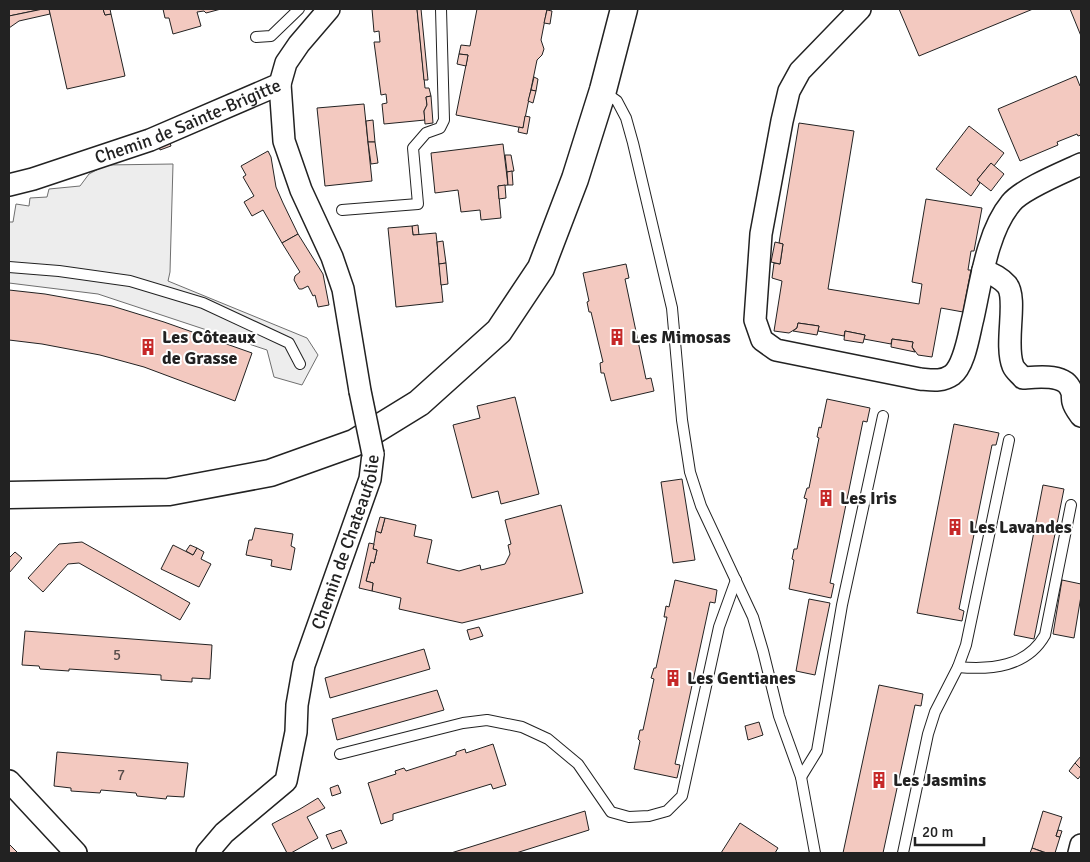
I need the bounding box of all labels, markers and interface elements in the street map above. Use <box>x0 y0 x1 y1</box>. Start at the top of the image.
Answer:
street label: Chemin de Sainte-Brigitte <box>92 74 284 169</box>
place label: Les Côteaux de Grasse <box>162 326 256 369</box>
place label: Les Mimosas <box>631 326 731 348</box>
building icon: Les Mimosas <box>607 327 627 347</box>
building icon: Les Côteaux de Grasse <box>138 337 158 357</box>
street label: Chemin de Chateaufolie <box>307 453 384 632</box>
place label: Les Iris <box>840 487 897 509</box>
building icon: Les Iris <box>816 488 836 508</box>
place label: Les Lavandes <box>969 516 1072 538</box>
building icon: Les Lavandes <box>945 517 965 537</box>
house number: 5 <box>113 646 121 664</box>
place label: Les Gentianes <box>687 667 796 689</box>
building icon: Les Gentianes <box>663 668 683 688</box>
house number: 7 <box>117 766 125 784</box>
place label: Les Jasmins <box>893 769 986 791</box>
building icon: Les Jasmins <box>869 770 889 790</box>
scale bar <box>915 814 984 846</box>
text: 20 m <box>922 823 953 841</box>

